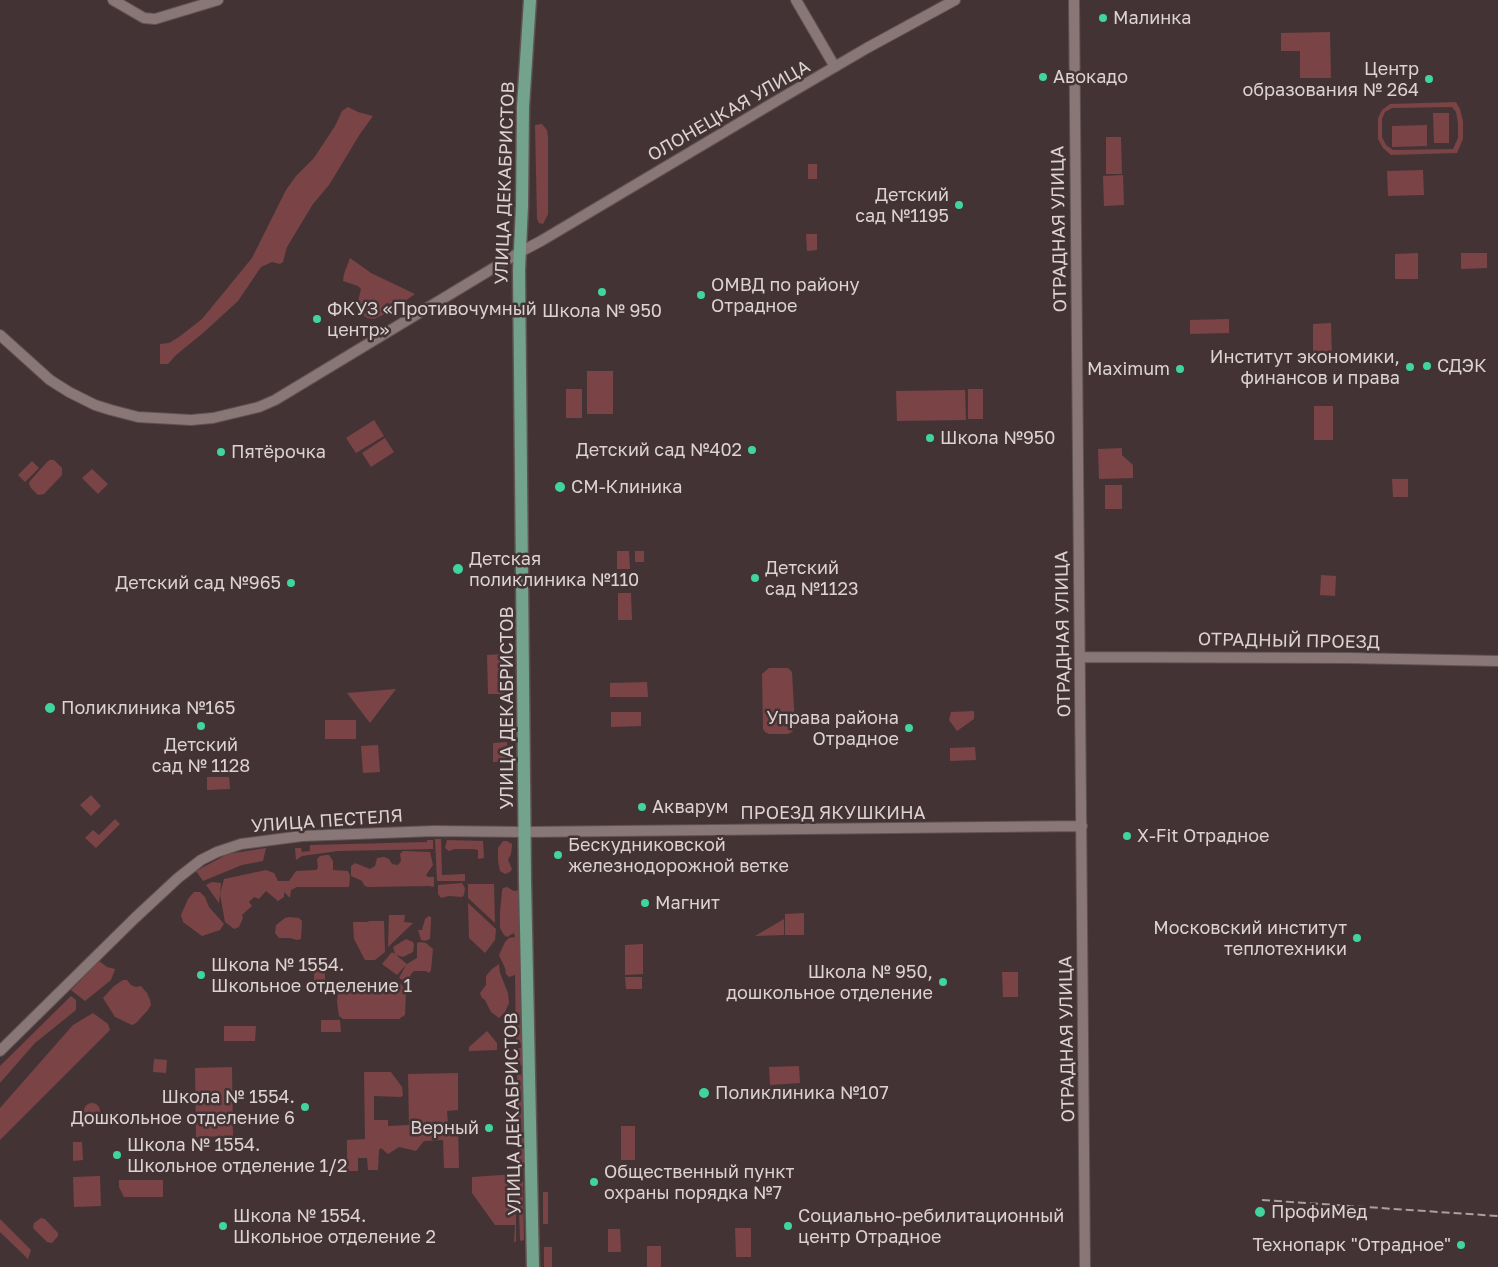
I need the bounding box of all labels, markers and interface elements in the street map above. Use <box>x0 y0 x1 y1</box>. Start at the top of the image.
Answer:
place label: Малинка <box>1113 7 1191 29</box>
marker: Малинка <box>1097 12 1109 24</box>
street label: ОЛОНЕЦКАЯ УЛИЦА <box>644 56 814 166</box>
place label: Центр образования № 264 <box>1242 58 1419 100</box>
place label: Авокадо <box>1053 66 1128 88</box>
marker: Авокадо <box>1037 71 1049 83</box>
marker: Центр образования № 264 <box>1423 73 1435 85</box>
street label: УЛИЦА ДЕКАБРИСТОВ <box>491 81 519 285</box>
street label: ОТРАДНАЯ УЛИЦА <box>1047 145 1071 313</box>
place label: Детский сад №1195 <box>855 184 949 226</box>
marker: Детский сад №1195 <box>953 199 965 211</box>
place label: ОМВД по району Отрадное <box>711 274 860 316</box>
marker: Школа № 950 <box>596 286 608 298</box>
marker: ОМВД по району Отрадное <box>695 289 707 301</box>
place label: ФКУЗ «Противочумный центр» <box>327 298 537 340</box>
place label: Школа № 950 <box>542 300 662 322</box>
marker: ФКУЗ «Противочумный центр» <box>311 313 323 325</box>
place label: Институт экономики, финансов и права <box>1210 346 1400 388</box>
place label: СДЭК <box>1437 355 1486 377</box>
place label: Maximum <box>1087 358 1170 380</box>
marker: СДЭК <box>1421 360 1433 372</box>
marker: Институт экономики, финансов и права <box>1404 361 1416 373</box>
marker: Maximum <box>1174 363 1186 375</box>
place label: Школа №950 <box>940 427 1055 449</box>
marker: Школа №950 <box>924 432 936 444</box>
place label: Детский сад №402 <box>576 439 742 461</box>
place label: Пятёрочка <box>231 441 326 463</box>
marker: Детский сад №402 <box>746 444 758 456</box>
marker: Пятёрочка <box>215 446 227 458</box>
place label: СМ-Клиника <box>571 476 682 498</box>
marker: СМ-Клиника <box>553 480 567 494</box>
place label: Детская поликлиника №110 <box>469 548 639 590</box>
street label: ОТРАДНАЯ УЛИЦА <box>1051 550 1075 718</box>
place label: Детский сад №1123 <box>765 557 859 600</box>
marker: Детская поликлиника №110 <box>451 562 465 576</box>
place label: Детский сад №965 <box>115 572 281 594</box>
marker: Детский сад №1123 <box>749 572 761 584</box>
marker: Детский сад №965 <box>285 577 297 589</box>
street label: УЛИЦА ДЕКАБРИСТОВ <box>496 606 518 810</box>
street label: ОТРАДНЫЙ ПРОЕЗД <box>1198 629 1380 653</box>
place label: Поликлиника №165 <box>61 697 235 719</box>
marker: Поликлиника №165 <box>43 701 57 715</box>
place label: Управа района Отрадное <box>767 707 899 750</box>
marker: Детский сад № 1128 <box>195 720 207 732</box>
marker: Управа района Отрадное <box>903 722 915 734</box>
place label: Детский сад № 1128 <box>152 734 250 776</box>
place label: Акварум <box>652 796 728 818</box>
marker: Акварум <box>636 801 648 813</box>
street label: ПРОЕЗД ЯКУШКИНА <box>740 802 926 824</box>
street label: УЛИЦА ПЕСТЕЛЯ <box>250 805 404 837</box>
place label: X-Fit Отрадное <box>1137 825 1269 847</box>
marker: X-Fit Отрадное <box>1121 830 1133 842</box>
place label: Бескудниковской железнодорожной ветке <box>568 834 789 876</box>
marker: Бескудниковской железнодорожной ветке <box>552 849 564 861</box>
place label: Магнит <box>655 892 720 914</box>
marker: Магнит <box>639 897 651 909</box>
place label: Московский институт теплотехники <box>1153 917 1347 960</box>
marker: Московский институт теплотехники <box>1351 932 1363 944</box>
place label: Школа № 1554. Школьное отделение 1 <box>211 954 412 996</box>
street label: ОТРАДНАЯ УЛИЦА <box>1055 955 1079 1123</box>
place label: Школа № 950, дошкольное отделение <box>726 961 933 1004</box>
marker: Школа № 1554. Школьное отделение 1 <box>195 969 207 981</box>
marker: Школа № 950, дошкольное отделение <box>937 976 949 988</box>
street label: УЛИЦА ДЕКАБРИСТОВ <box>500 1012 526 1216</box>
place label: Поликлиника №107 <box>715 1082 889 1104</box>
place label: Школа № 1554. Дошкольное отделение 6 <box>71 1086 295 1128</box>
marker: Поликлиника №107 <box>697 1086 711 1100</box>
marker: Школа № 1554. Дошкольное отделение 6 <box>299 1101 311 1113</box>
place label: Верный <box>410 1117 479 1139</box>
marker: Верный <box>483 1122 495 1134</box>
place label: Школа № 1554. Школьное отделение 1/2 <box>127 1134 347 1176</box>
marker: Школа № 1554. Школьное отделение 1/2 <box>111 1149 123 1161</box>
place label: Общественный пункт охраны порядка №7 <box>604 1161 794 1204</box>
marker: Общественный пункт охраны порядка №7 <box>588 1176 600 1188</box>
place label: ПрофиМед <box>1271 1201 1367 1223</box>
place label: Школа № 1554. Школьное отделение 2 <box>233 1205 436 1248</box>
place label: Социально-ребилитационный центр Отрадное <box>798 1205 1064 1248</box>
marker: ПрофиМед <box>1253 1205 1267 1219</box>
marker: Школа № 1554. Школьное отделение 2 <box>217 1220 229 1232</box>
marker: Социально-ребилитационный центр Отрадное <box>782 1220 794 1232</box>
place label: Технопарк "Отрадное" <box>1252 1234 1451 1256</box>
marker: Технопарк "Отрадное" <box>1455 1239 1467 1251</box>

